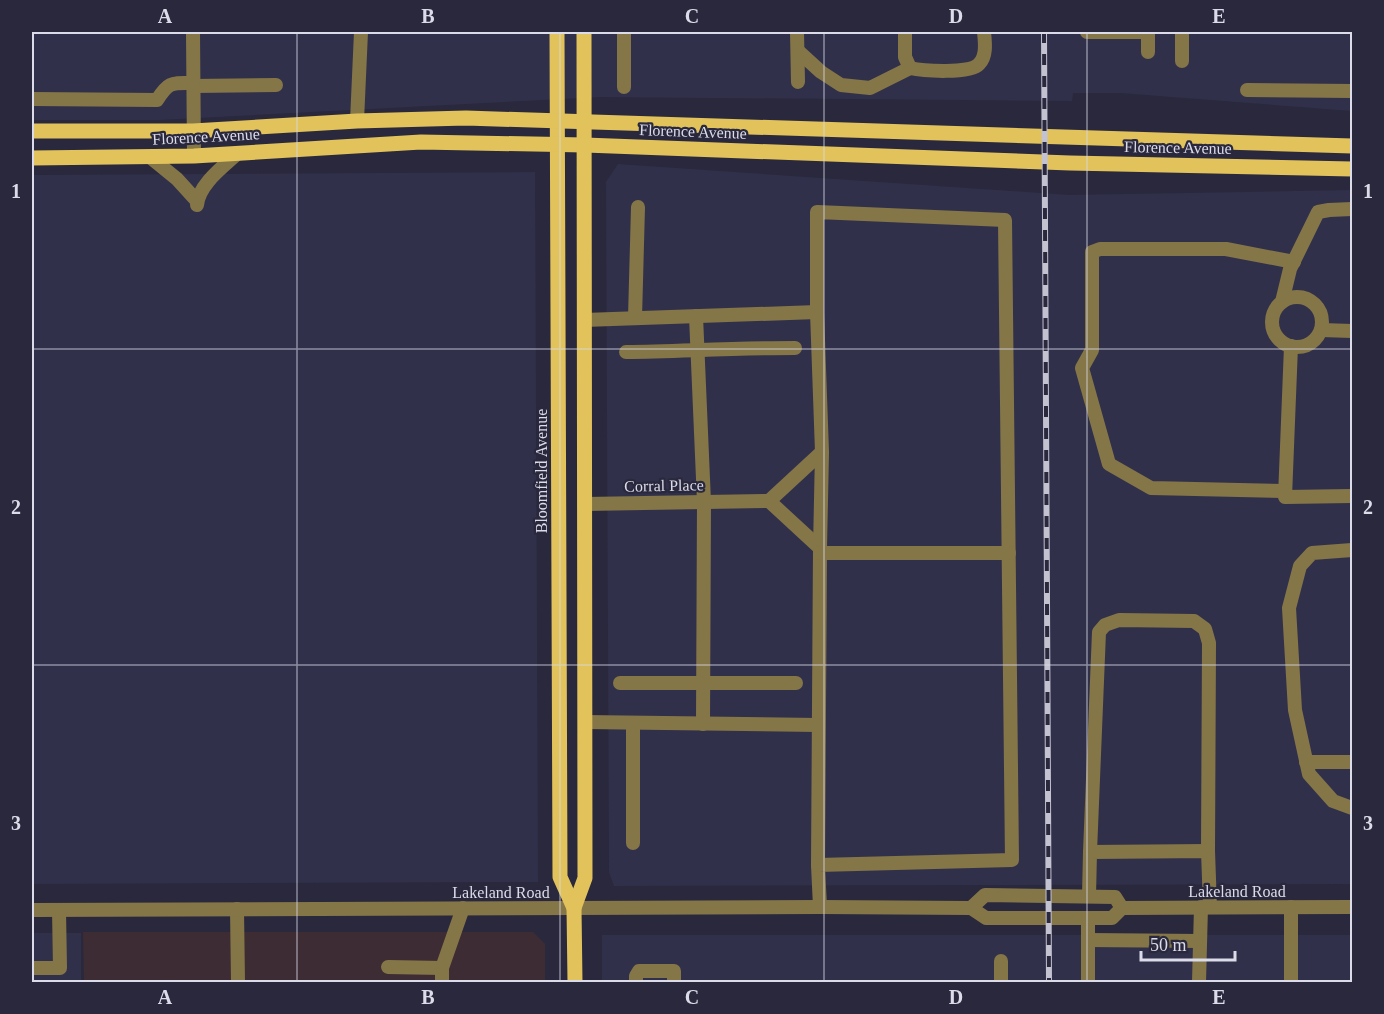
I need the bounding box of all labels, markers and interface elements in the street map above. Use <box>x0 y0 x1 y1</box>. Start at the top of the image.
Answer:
text: A <box>158 5 173 27</box>
text: B <box>421 5 435 27</box>
text: C <box>685 5 699 27</box>
text: D <box>949 5 963 27</box>
text: E <box>1212 5 1226 27</box>
street label: Florence Avenue <box>639 121 747 142</box>
street label: Florence Avenue <box>152 125 260 148</box>
street label: Florence Avenue <box>1124 138 1232 157</box>
text: 1 <box>11 180 21 202</box>
text: 1 <box>1363 180 1373 202</box>
street label: Bloomfield Avenue <box>533 409 550 533</box>
street label: Corral Place <box>624 476 704 495</box>
text: 2 <box>11 496 21 518</box>
text: 2 <box>1363 496 1373 518</box>
text: 3 <box>11 812 21 834</box>
text: 3 <box>1363 812 1373 834</box>
street label: Lakeland Road <box>1188 883 1286 900</box>
street label: Lakeland Road <box>452 884 550 901</box>
scale bar <box>1141 924 1236 962</box>
text: 50 m <box>1150 935 1187 955</box>
text: A <box>158 986 173 1008</box>
text: B <box>421 986 435 1008</box>
text: C <box>685 986 699 1008</box>
text: D <box>949 986 963 1008</box>
text: E <box>1212 986 1226 1008</box>

